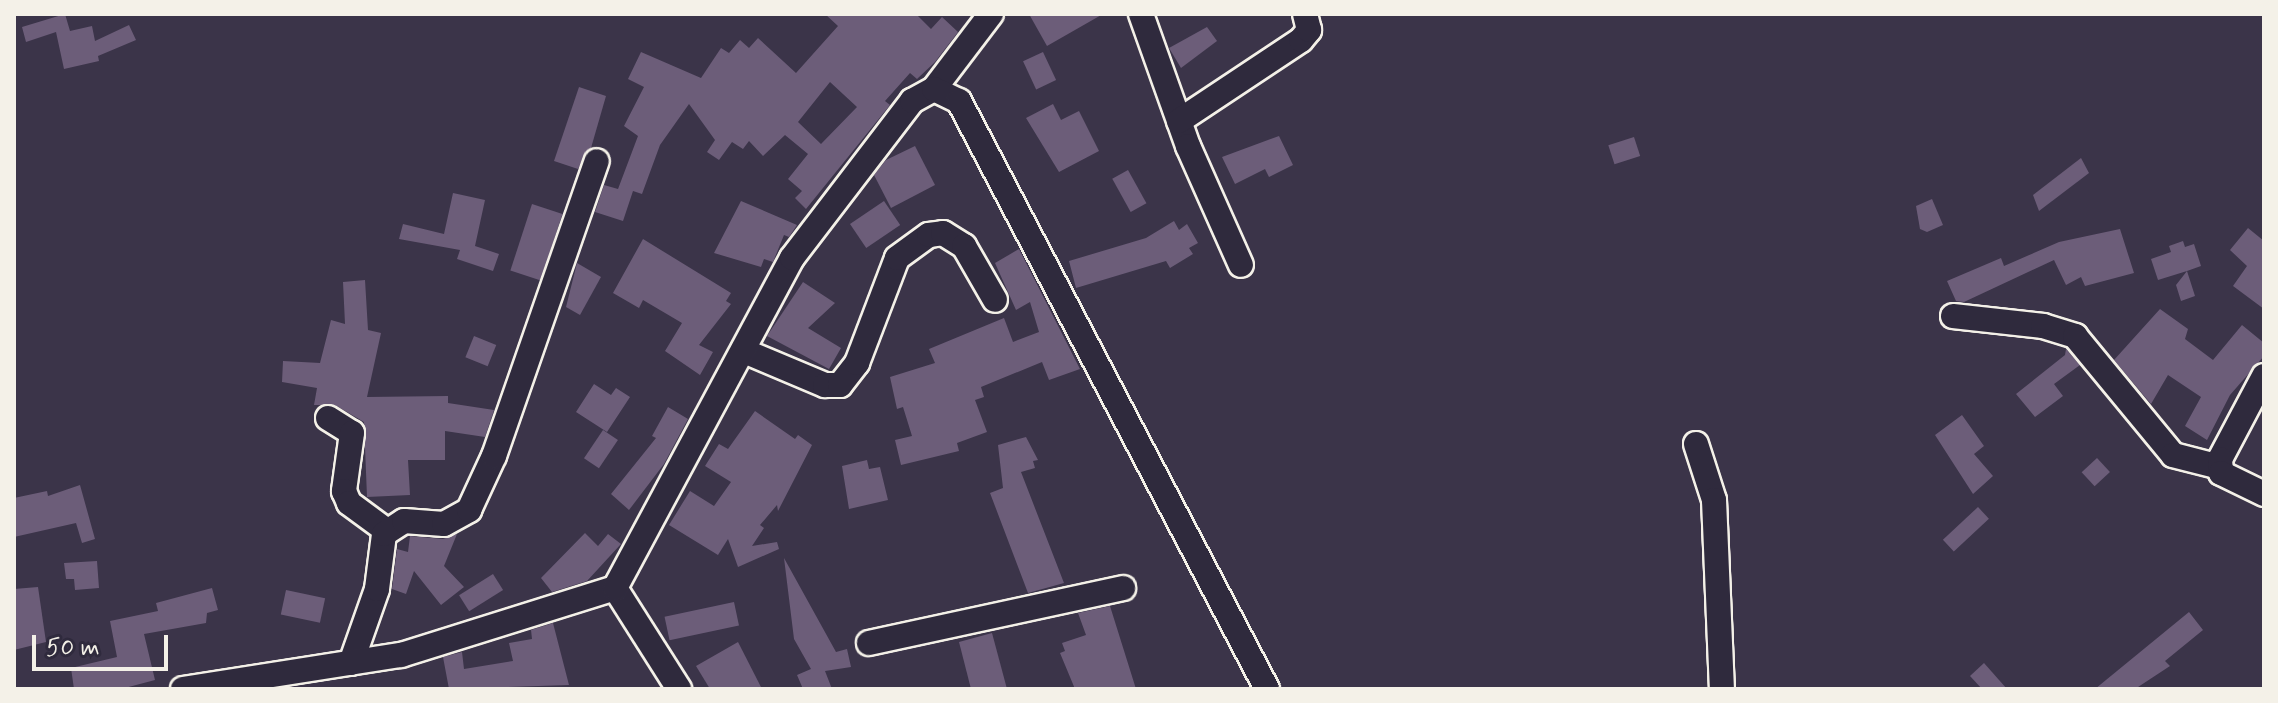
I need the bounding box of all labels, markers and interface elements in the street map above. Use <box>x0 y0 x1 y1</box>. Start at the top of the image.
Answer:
scale bar <box>36 619 172 669</box>
text: 50 m <box>46 633 100 664</box>

